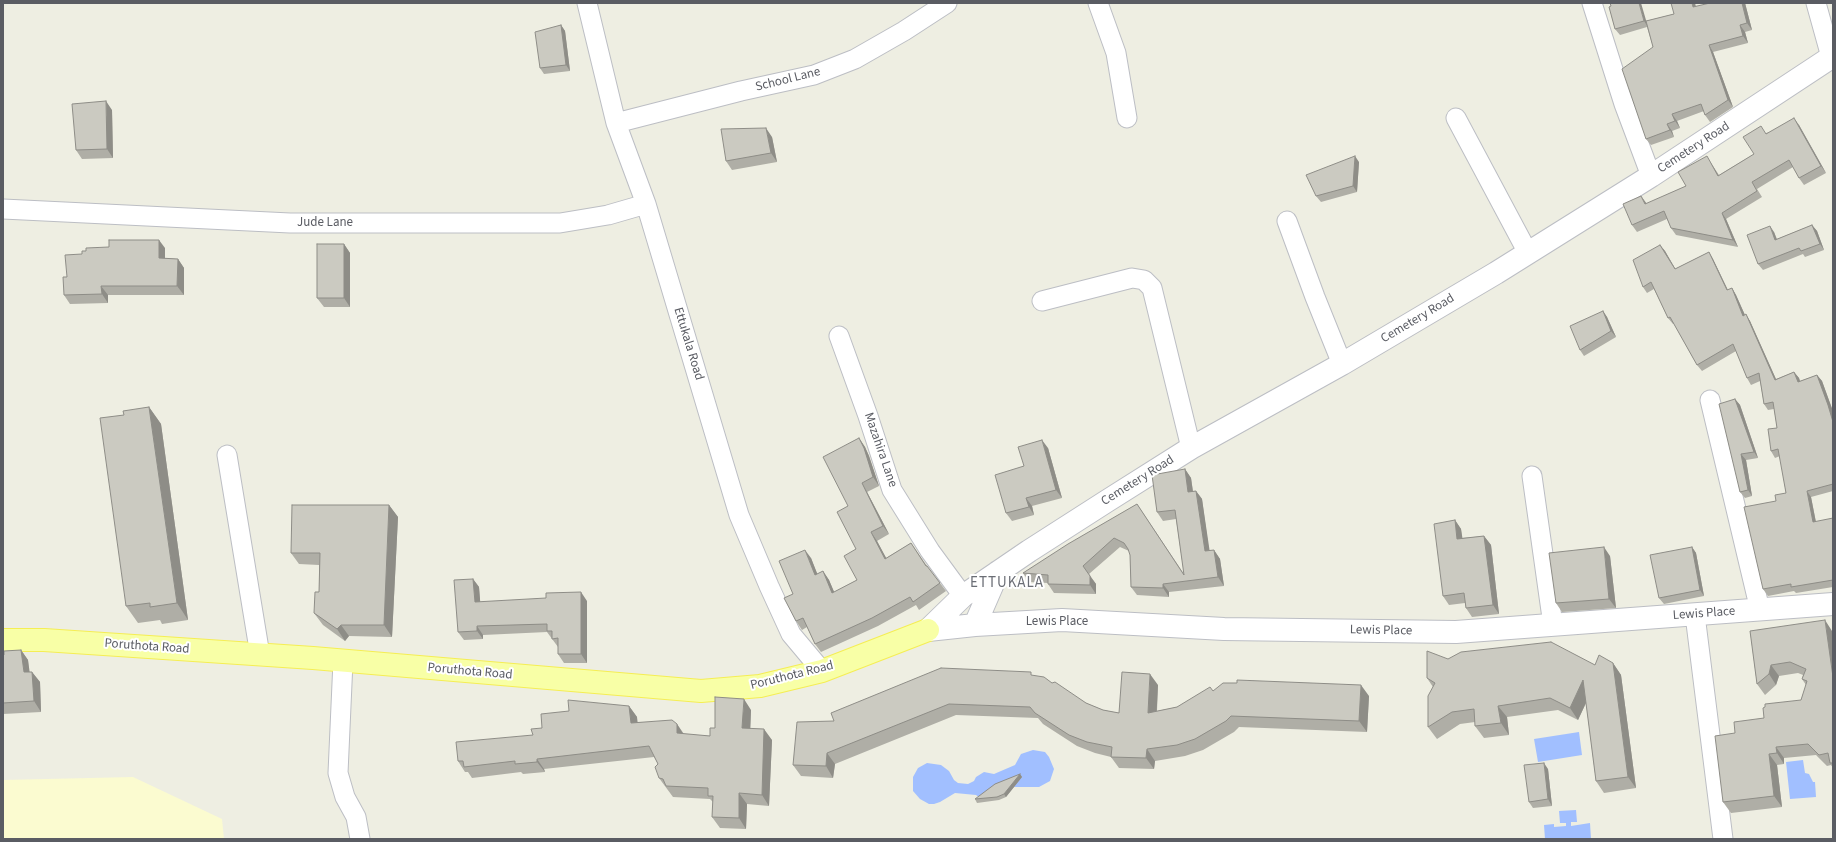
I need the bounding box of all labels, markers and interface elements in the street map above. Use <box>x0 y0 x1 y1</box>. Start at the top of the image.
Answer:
street label: School Lane <box>754 64 822 96</box>
street label: Cemetery Road <box>1655 119 1733 177</box>
street label: Jude Lane <box>297 215 353 231</box>
street label: Cemetery Road <box>1378 291 1458 347</box>
street label: Ettukala Road <box>670 306 706 382</box>
street label: Mazahira Lane <box>860 411 900 489</box>
street label: Cemetery Road <box>1099 452 1177 510</box>
district label: ETTUKALA <box>970 575 1044 593</box>
street label: Lewis Place <box>1672 604 1736 624</box>
street label: Lewis Place <box>1026 614 1088 630</box>
street label: Lewis Place <box>1350 623 1412 639</box>
street label: Poruthota Road <box>104 636 190 658</box>
street label: Poruthota Road <box>749 658 835 694</box>
street label: Poruthota Road <box>427 661 513 683</box>

